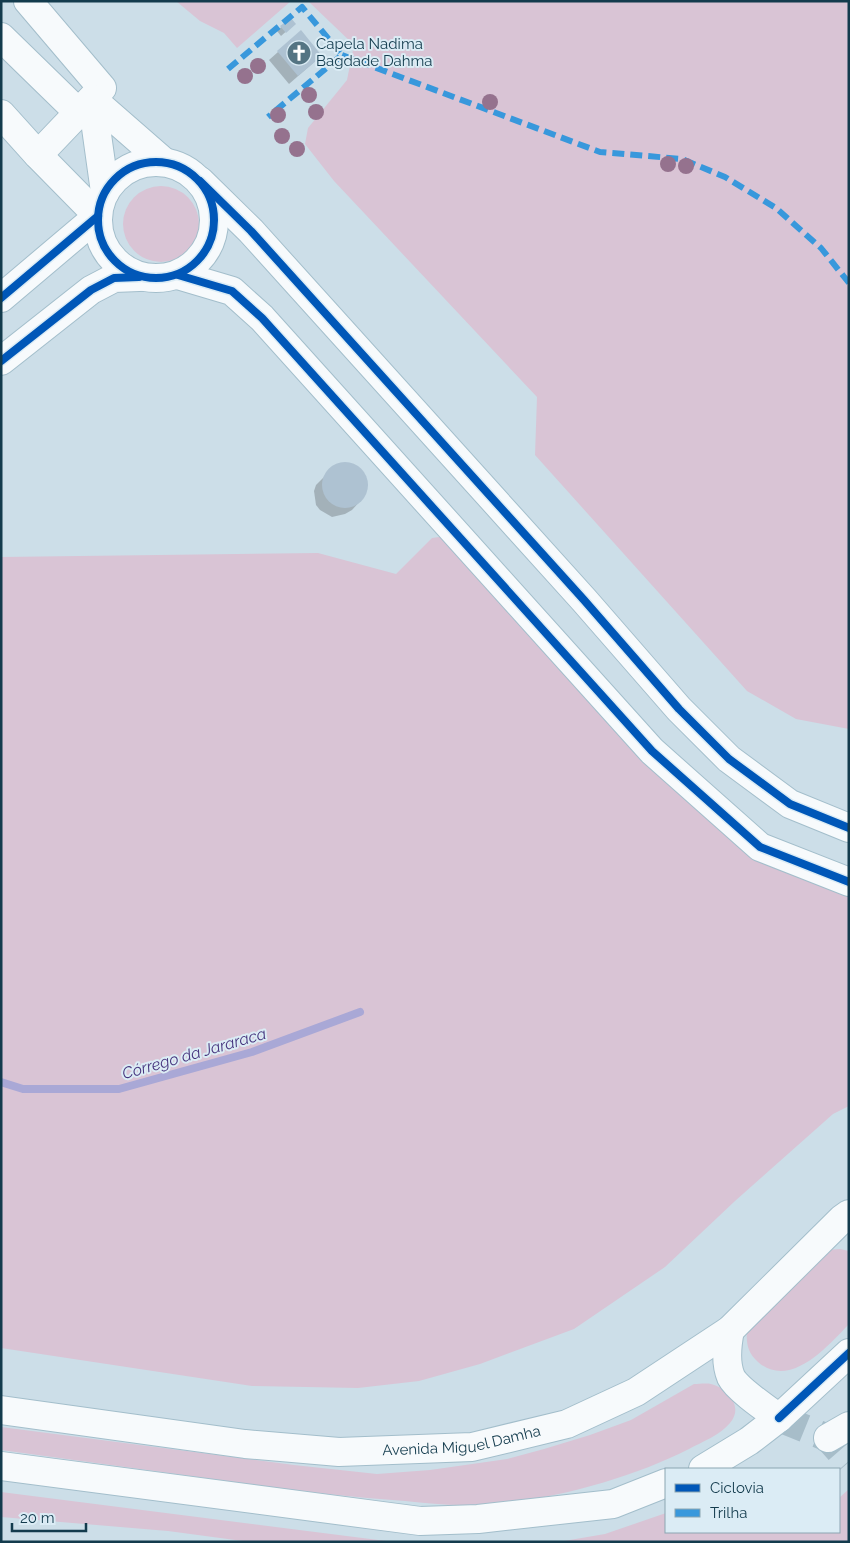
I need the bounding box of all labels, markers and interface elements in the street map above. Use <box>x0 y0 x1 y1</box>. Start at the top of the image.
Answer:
place label: Capela Nadima Bagdade Dahma <box>316 35 432 70</box>
church icon: Capela Nadima Bagdade Dahma <box>286 40 312 66</box>
water label: Córrego da Jararaca <box>120 1024 269 1083</box>
street label: Avenida Miguel Damha <box>382 1422 542 1459</box>
legend <box>665 1468 840 1533</box>
text: Ciclovia <box>710 1479 764 1497</box>
scale bar <box>12 1500 86 1532</box>
text: Trilha <box>710 1504 747 1522</box>
text: 20 m <box>20 1509 55 1527</box>

